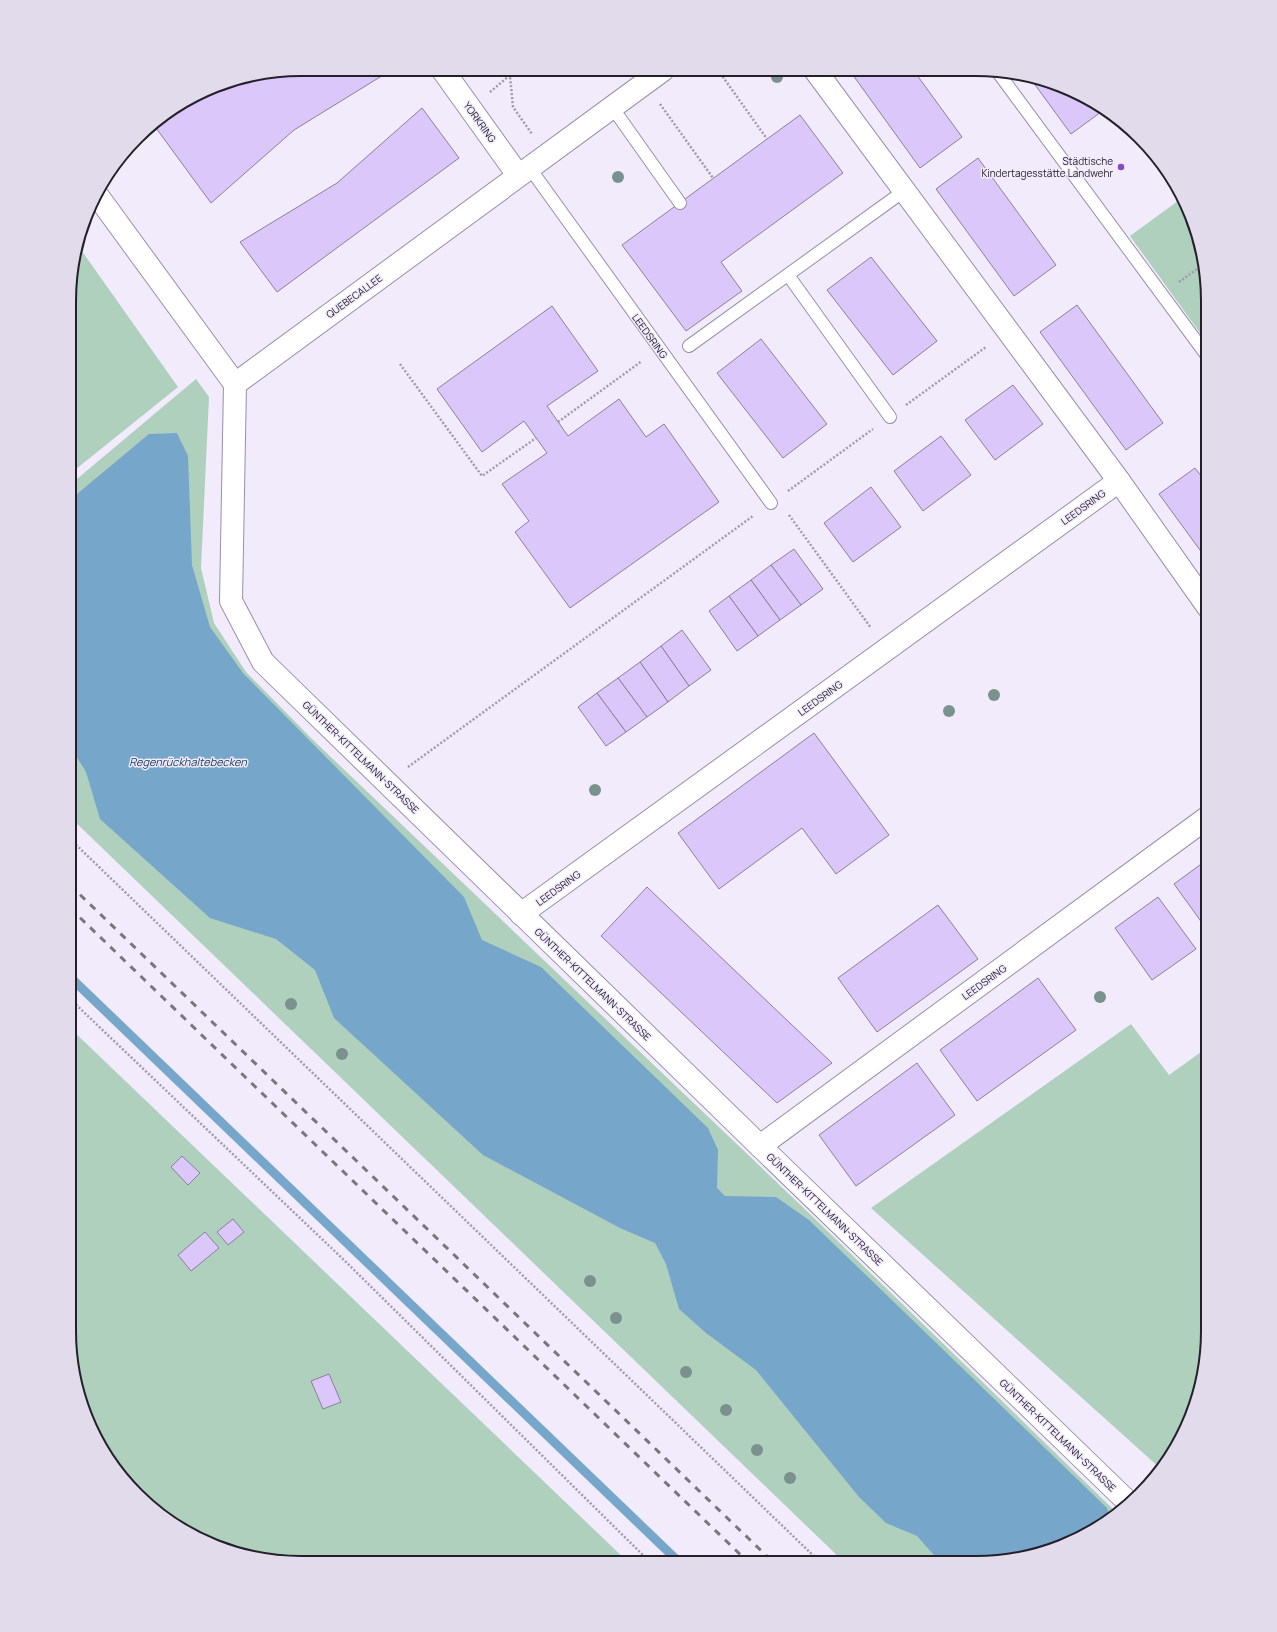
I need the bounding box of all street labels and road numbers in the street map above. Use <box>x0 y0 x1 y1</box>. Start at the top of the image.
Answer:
street label: YORKRING <box>460 99 500 145</box>
street label: QUEBECALLEE <box>323 271 385 321</box>
street label: LEEDSRING <box>629 311 671 361</box>
street label: LEEDSRING <box>1058 486 1108 528</box>
street label: LEEDSRING <box>795 677 845 719</box>
street label: GÜNTHER-KITTELMANN-STRASSE <box>300 697 423 817</box>
street label: LEEDSRING <box>533 867 583 909</box>
street label: GÜNTHER-KITTELMANN-STRASSE <box>532 924 655 1044</box>
street label: LEEDSRING <box>959 961 1009 1003</box>
street label: GÜNTHER-KITTELMANN-STRASSE <box>764 1149 887 1269</box>
street label: GÜNTHER-KITTELMANN-STRASSE <box>997 1375 1120 1495</box>

